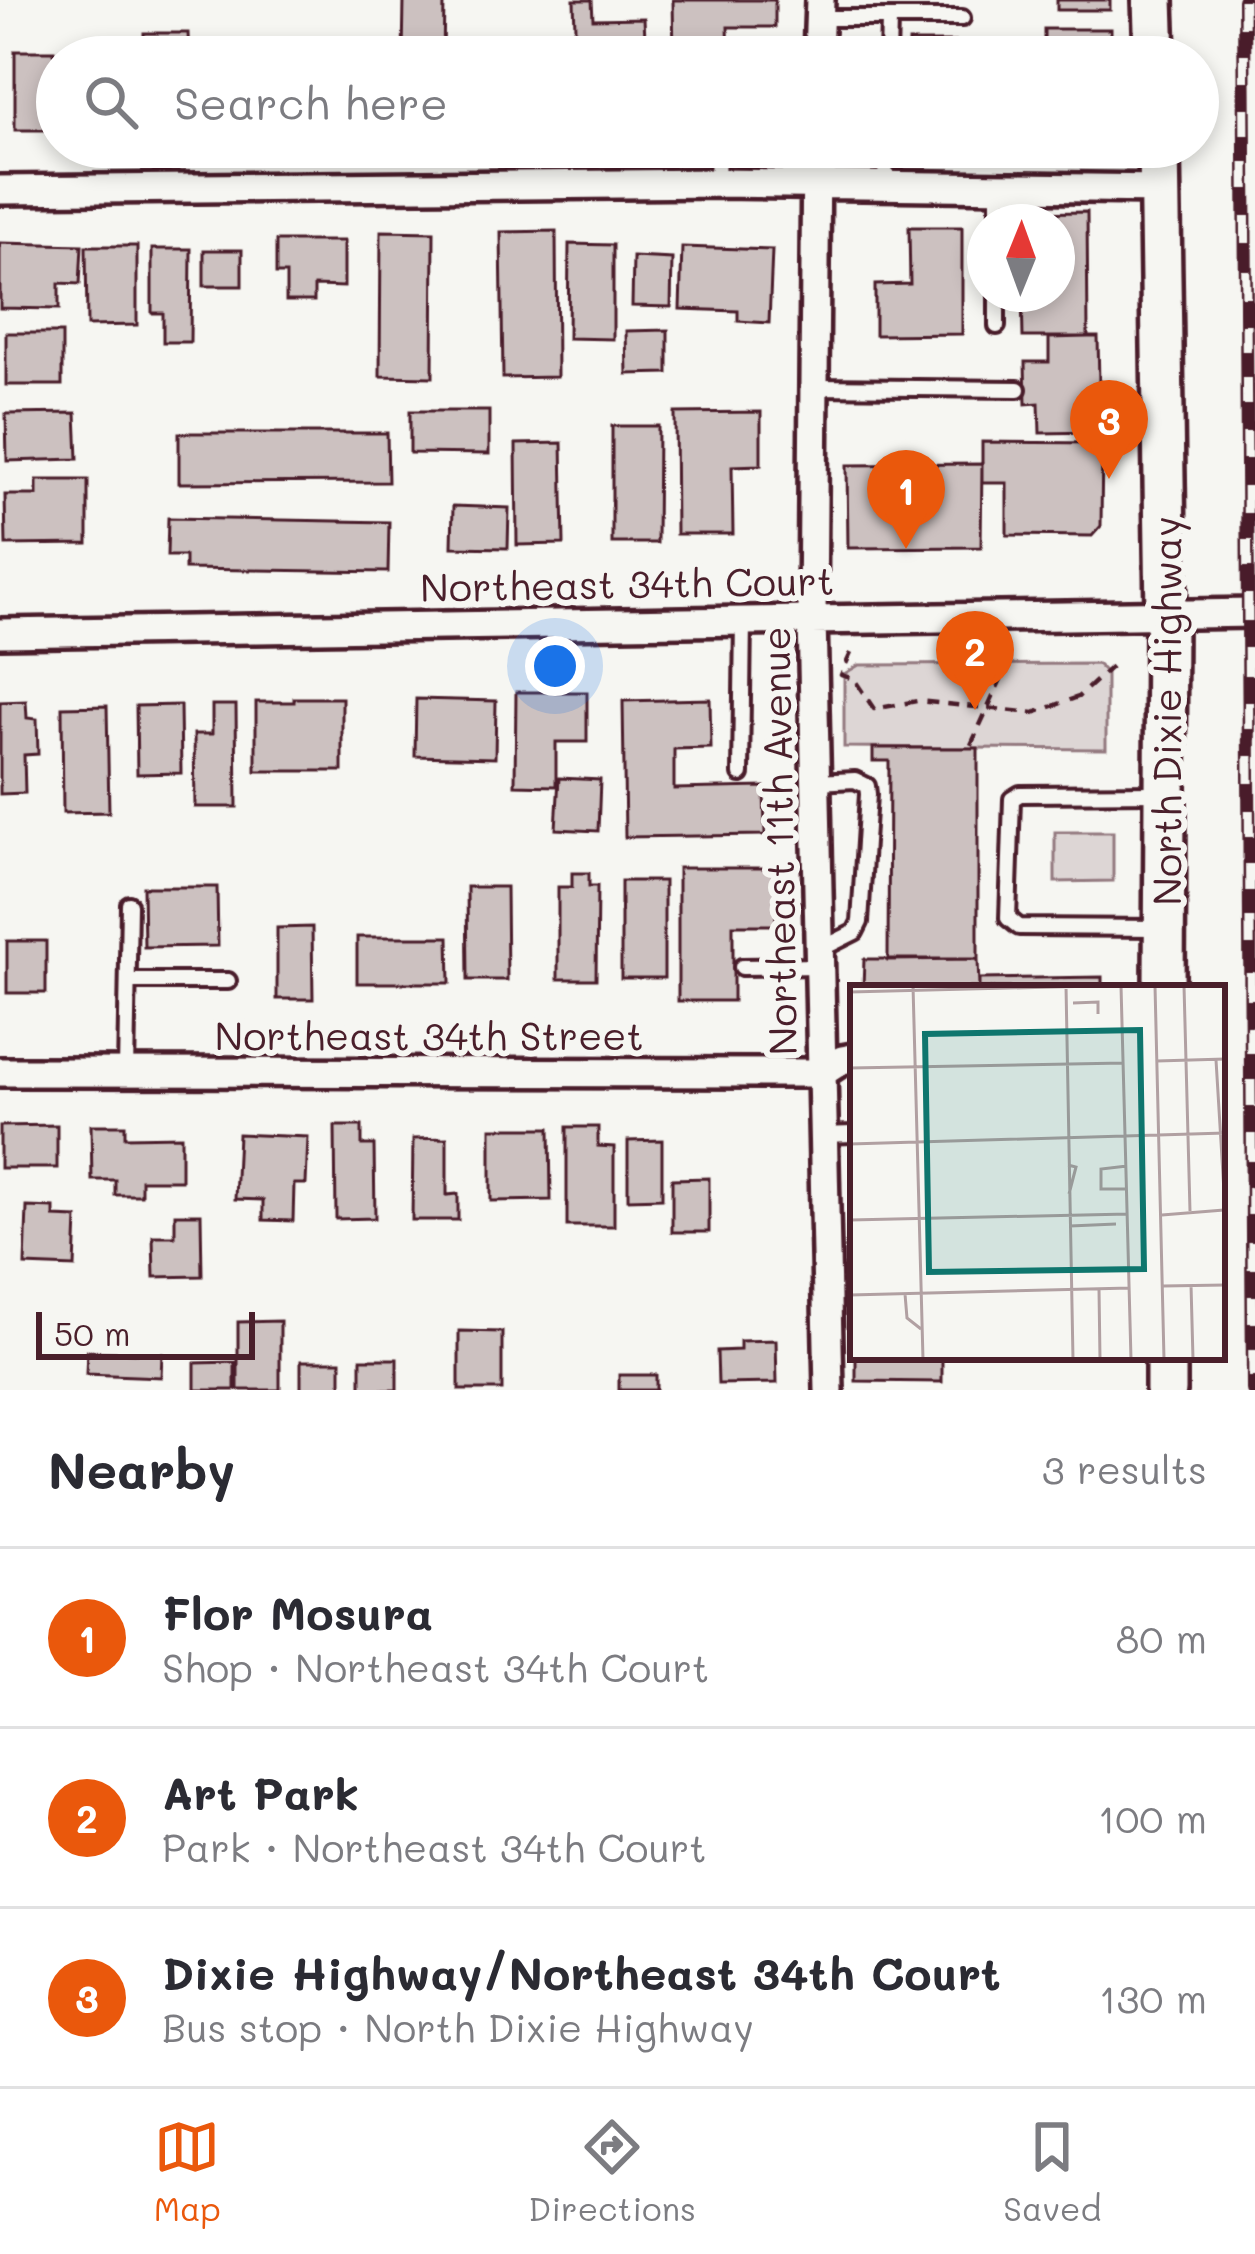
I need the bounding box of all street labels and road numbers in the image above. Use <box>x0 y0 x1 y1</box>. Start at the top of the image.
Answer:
street label: North Dixie Highway <box>1140 516 1192 906</box>
street label: Northeast 34th Court <box>420 554 834 612</box>
street label: Northeast 11th Avenue <box>749 626 807 1056</box>
street label: Northeast 34th Street <box>214 1009 644 1060</box>

